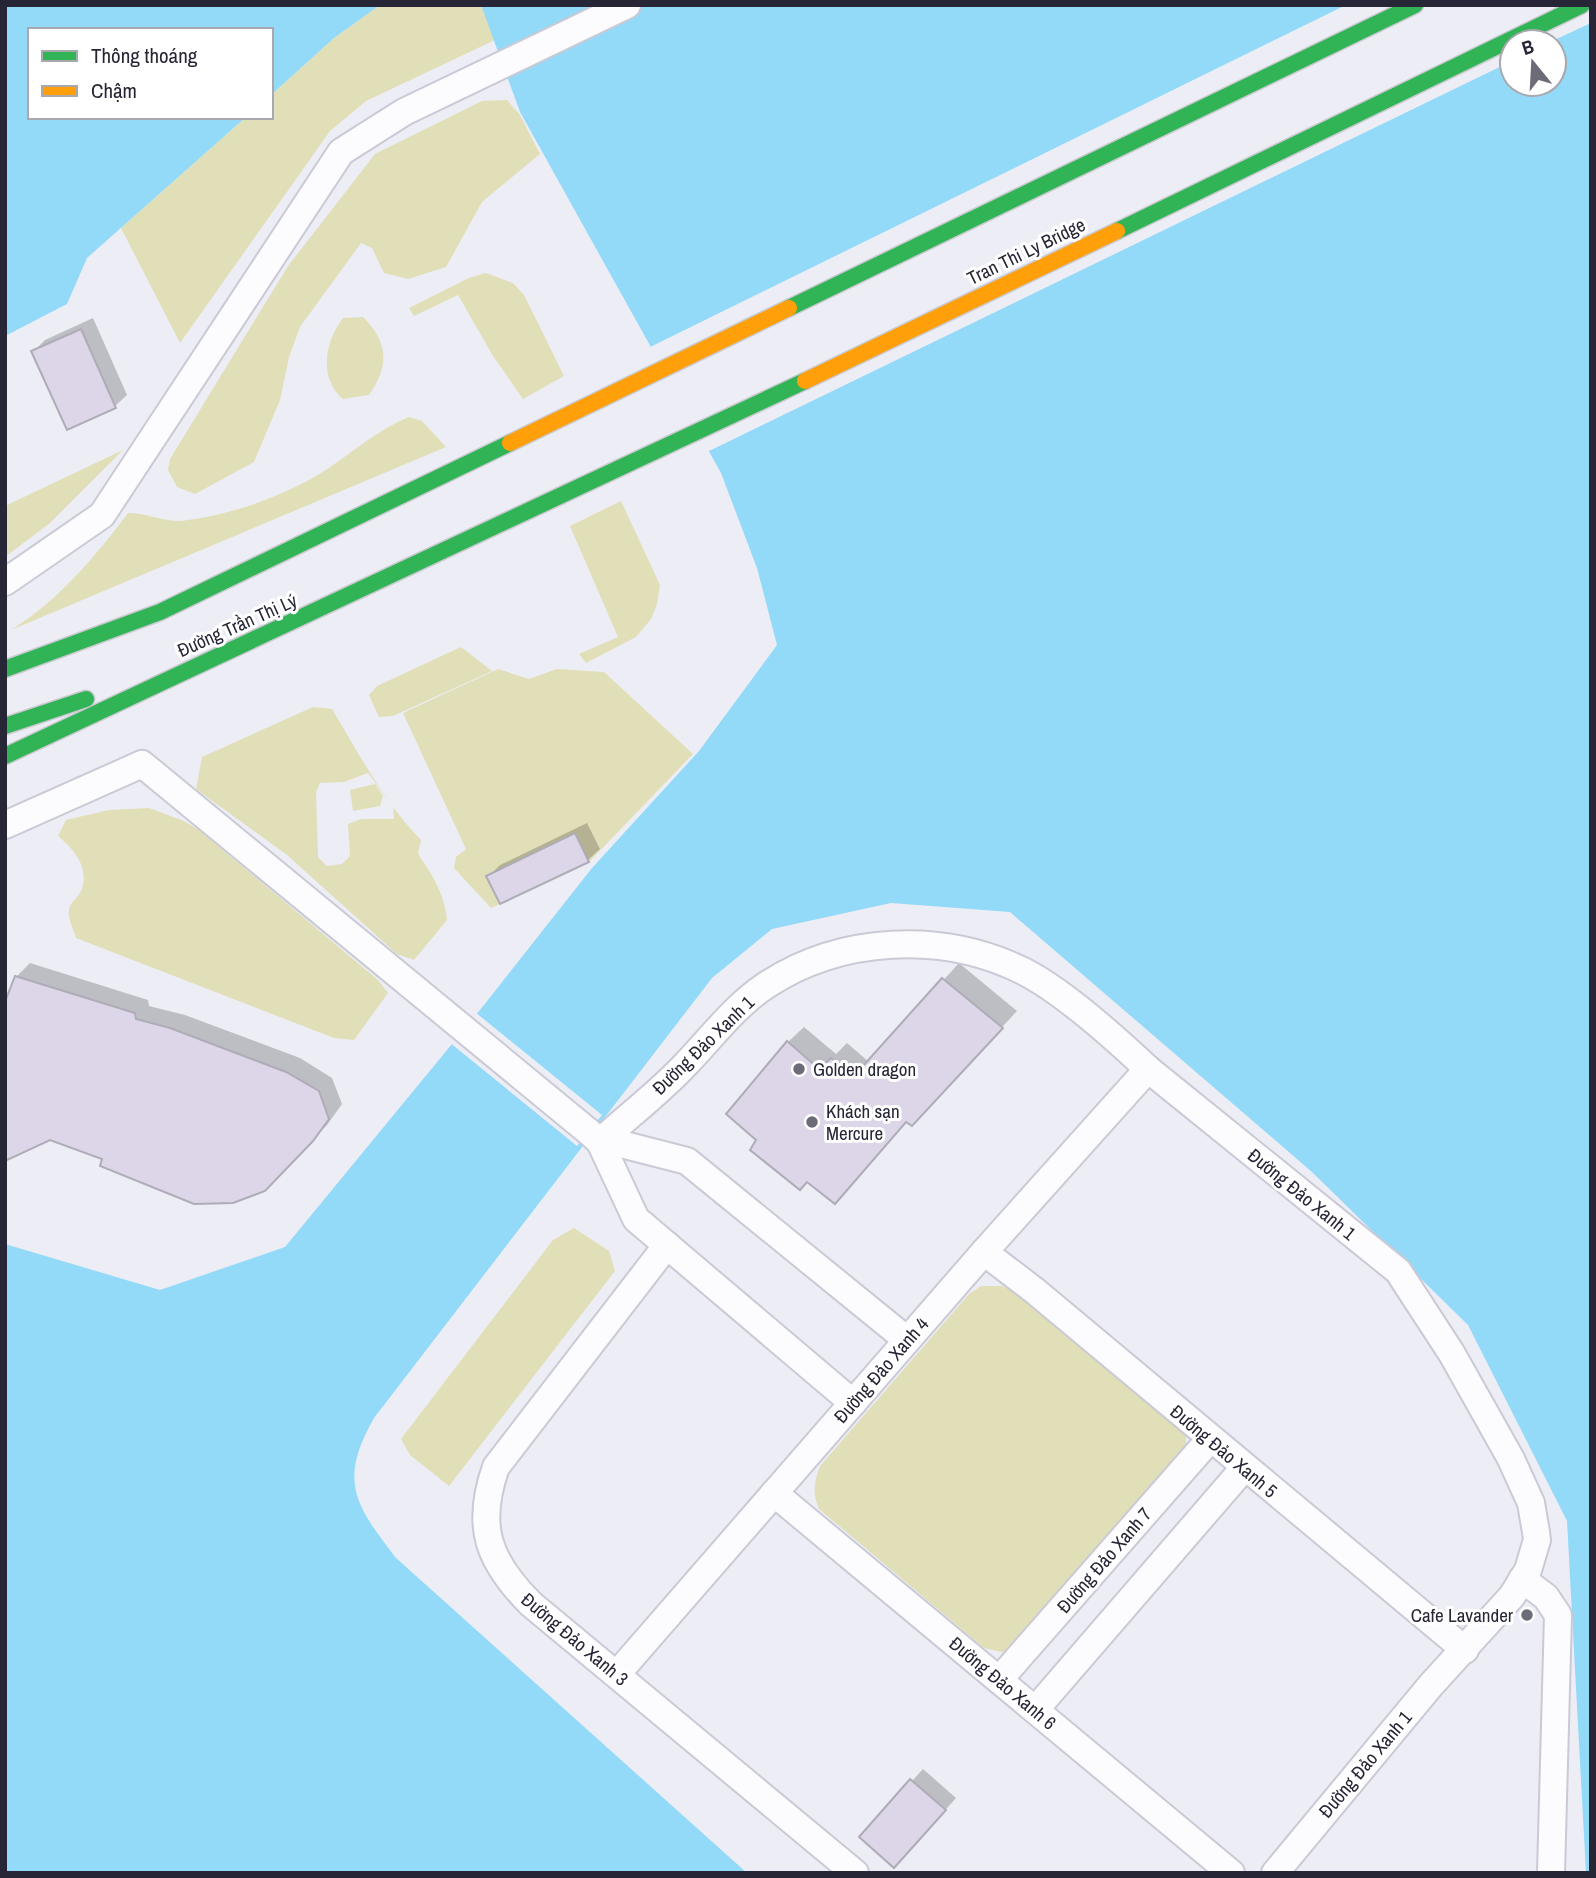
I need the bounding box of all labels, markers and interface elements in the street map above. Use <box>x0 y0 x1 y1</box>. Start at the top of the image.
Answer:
legend <box>28 28 273 119</box>
north arrow <box>1498 28 1568 98</box>
text: B <box>1518 33 1537 61</box>
text: Thông thoáng <box>91 41 198 70</box>
text: Chậm <box>91 76 137 105</box>
street label: Tran Thi Ly Bridge <box>963 211 1089 291</box>
street label: Đường Trần Thị Lý <box>173 587 301 663</box>
street label: Đường Đảo Xanh 1 <box>646 989 760 1100</box>
place label: Golden dragon <box>813 1056 916 1082</box>
marker: Golden dragon <box>791 1061 807 1077</box>
place label: Khách sạn Mercure <box>826 1098 900 1146</box>
marker: Khách sạn Mercure <box>804 1114 820 1130</box>
street label: Đường Đảo Xanh 1 <box>1242 1142 1362 1246</box>
street label: Đường Đảo Xanh 4 <box>828 1311 934 1428</box>
street label: Đường Đảo Xanh 5 <box>1165 1399 1283 1504</box>
street label: Đường Đảo Xanh 7 <box>1051 1501 1157 1618</box>
street label: Đường Đảo Xanh 3 <box>516 1587 634 1691</box>
place label: Cafe Lavander <box>1411 1602 1514 1628</box>
marker: Cafe Lavander <box>1519 1607 1535 1623</box>
street label: Đường Đảo Xanh 6 <box>944 1631 1062 1735</box>
street label: Đường Đảo Xanh 1 <box>1313 1705 1418 1823</box>

